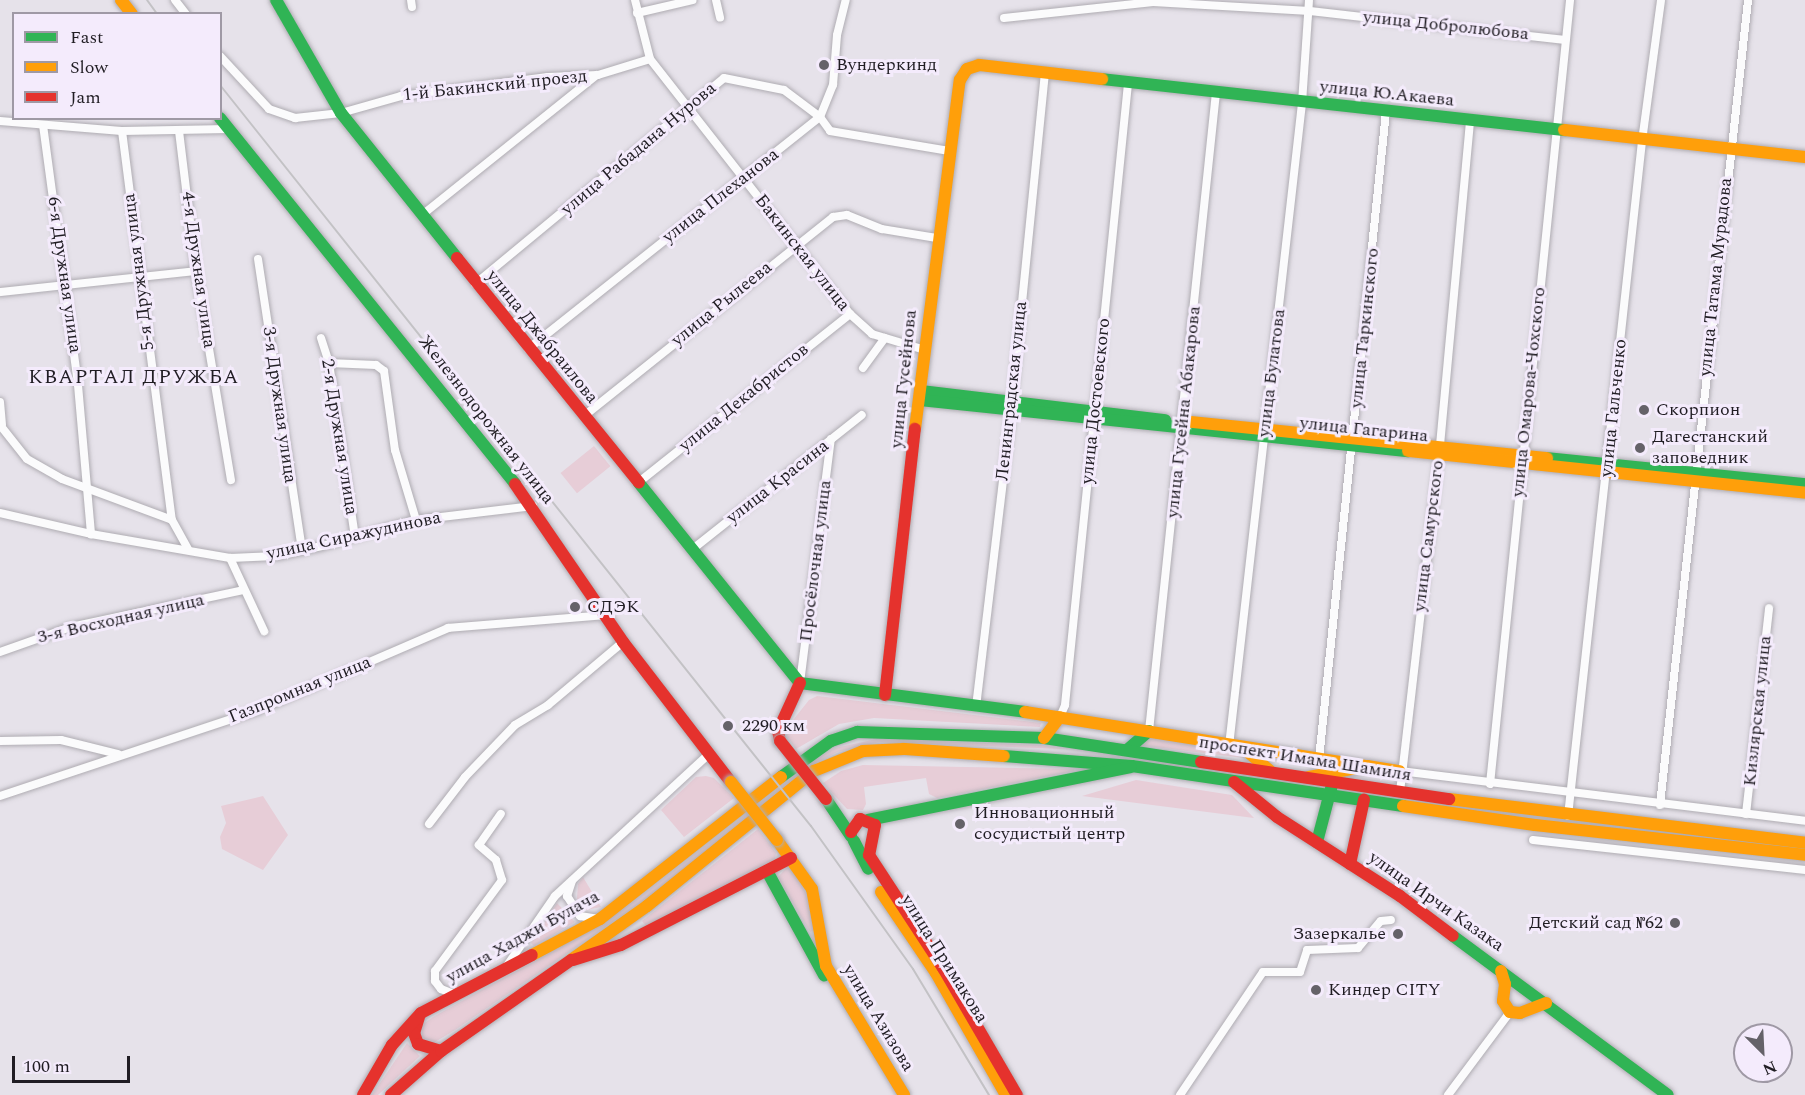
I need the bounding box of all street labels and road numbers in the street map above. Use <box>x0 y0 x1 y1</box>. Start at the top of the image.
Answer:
street label: улица Добролюбова <box>1362 7 1530 45</box>
street label: 1-й Бакинский проезд <box>402 66 588 106</box>
street label: улица Ю.Акаева <box>1319 76 1455 112</box>
street label: улица Рабадана Нурова <box>557 78 721 220</box>
street label: улица Плеханова <box>659 144 783 248</box>
street label: улица Татама Мурадова <box>1695 177 1737 377</box>
street label: 4-я Дружная улица <box>176 190 220 350</box>
street label: Бакинская улица <box>750 190 854 316</box>
street label: 5-я Дружная улица <box>119 192 159 352</box>
street label: 6-я Дружная улица <box>42 195 86 355</box>
street label: улица Таркинского <box>1346 247 1384 409</box>
street label: улица Рылеева <box>667 257 777 351</box>
street label: улица Джабраилова <box>481 266 603 408</box>
street label: улица Омарова-Чохского <box>1507 286 1551 498</box>
street label: Ленинградская улица <box>992 300 1032 482</box>
street label: улица Гусейна Абакарова <box>1162 305 1206 519</box>
street label: улица Булатова <box>1253 308 1291 438</box>
street label: улица Гусейнова <box>886 309 922 449</box>
street label: улица Достоевского <box>1077 317 1115 485</box>
street label: 3-я Дружная улица <box>257 325 301 485</box>
street label: Железнодорожная улица <box>413 331 559 509</box>
street label: улица Гальченко <box>1596 338 1632 478</box>
street label: улица Декабристов <box>675 339 813 457</box>
street label: 2-я Дружная улица <box>316 357 362 517</box>
street label: улица Гагарина <box>1299 413 1429 447</box>
street label: улица Красина <box>723 435 833 529</box>
street label: улица Самурского <box>1409 459 1449 613</box>
street label: Просёлочная улица <box>795 479 837 643</box>
street label: улица Сиражудинова <box>265 507 443 565</box>
street label: 3-я Восходная улица <box>36 589 206 649</box>
street label: Кизлярская улица <box>1739 635 1777 787</box>
street label: Газпромная улица <box>226 652 374 728</box>
street label: проспект Имама Шамиля <box>1197 732 1413 786</box>
street label: улица Ирчи Казака <box>1364 847 1508 957</box>
street label: улица Хаджи Булача <box>443 886 603 988</box>
street label: улица Примакова <box>896 891 992 1027</box>
street label: улица Азизова <box>838 961 918 1075</box>

